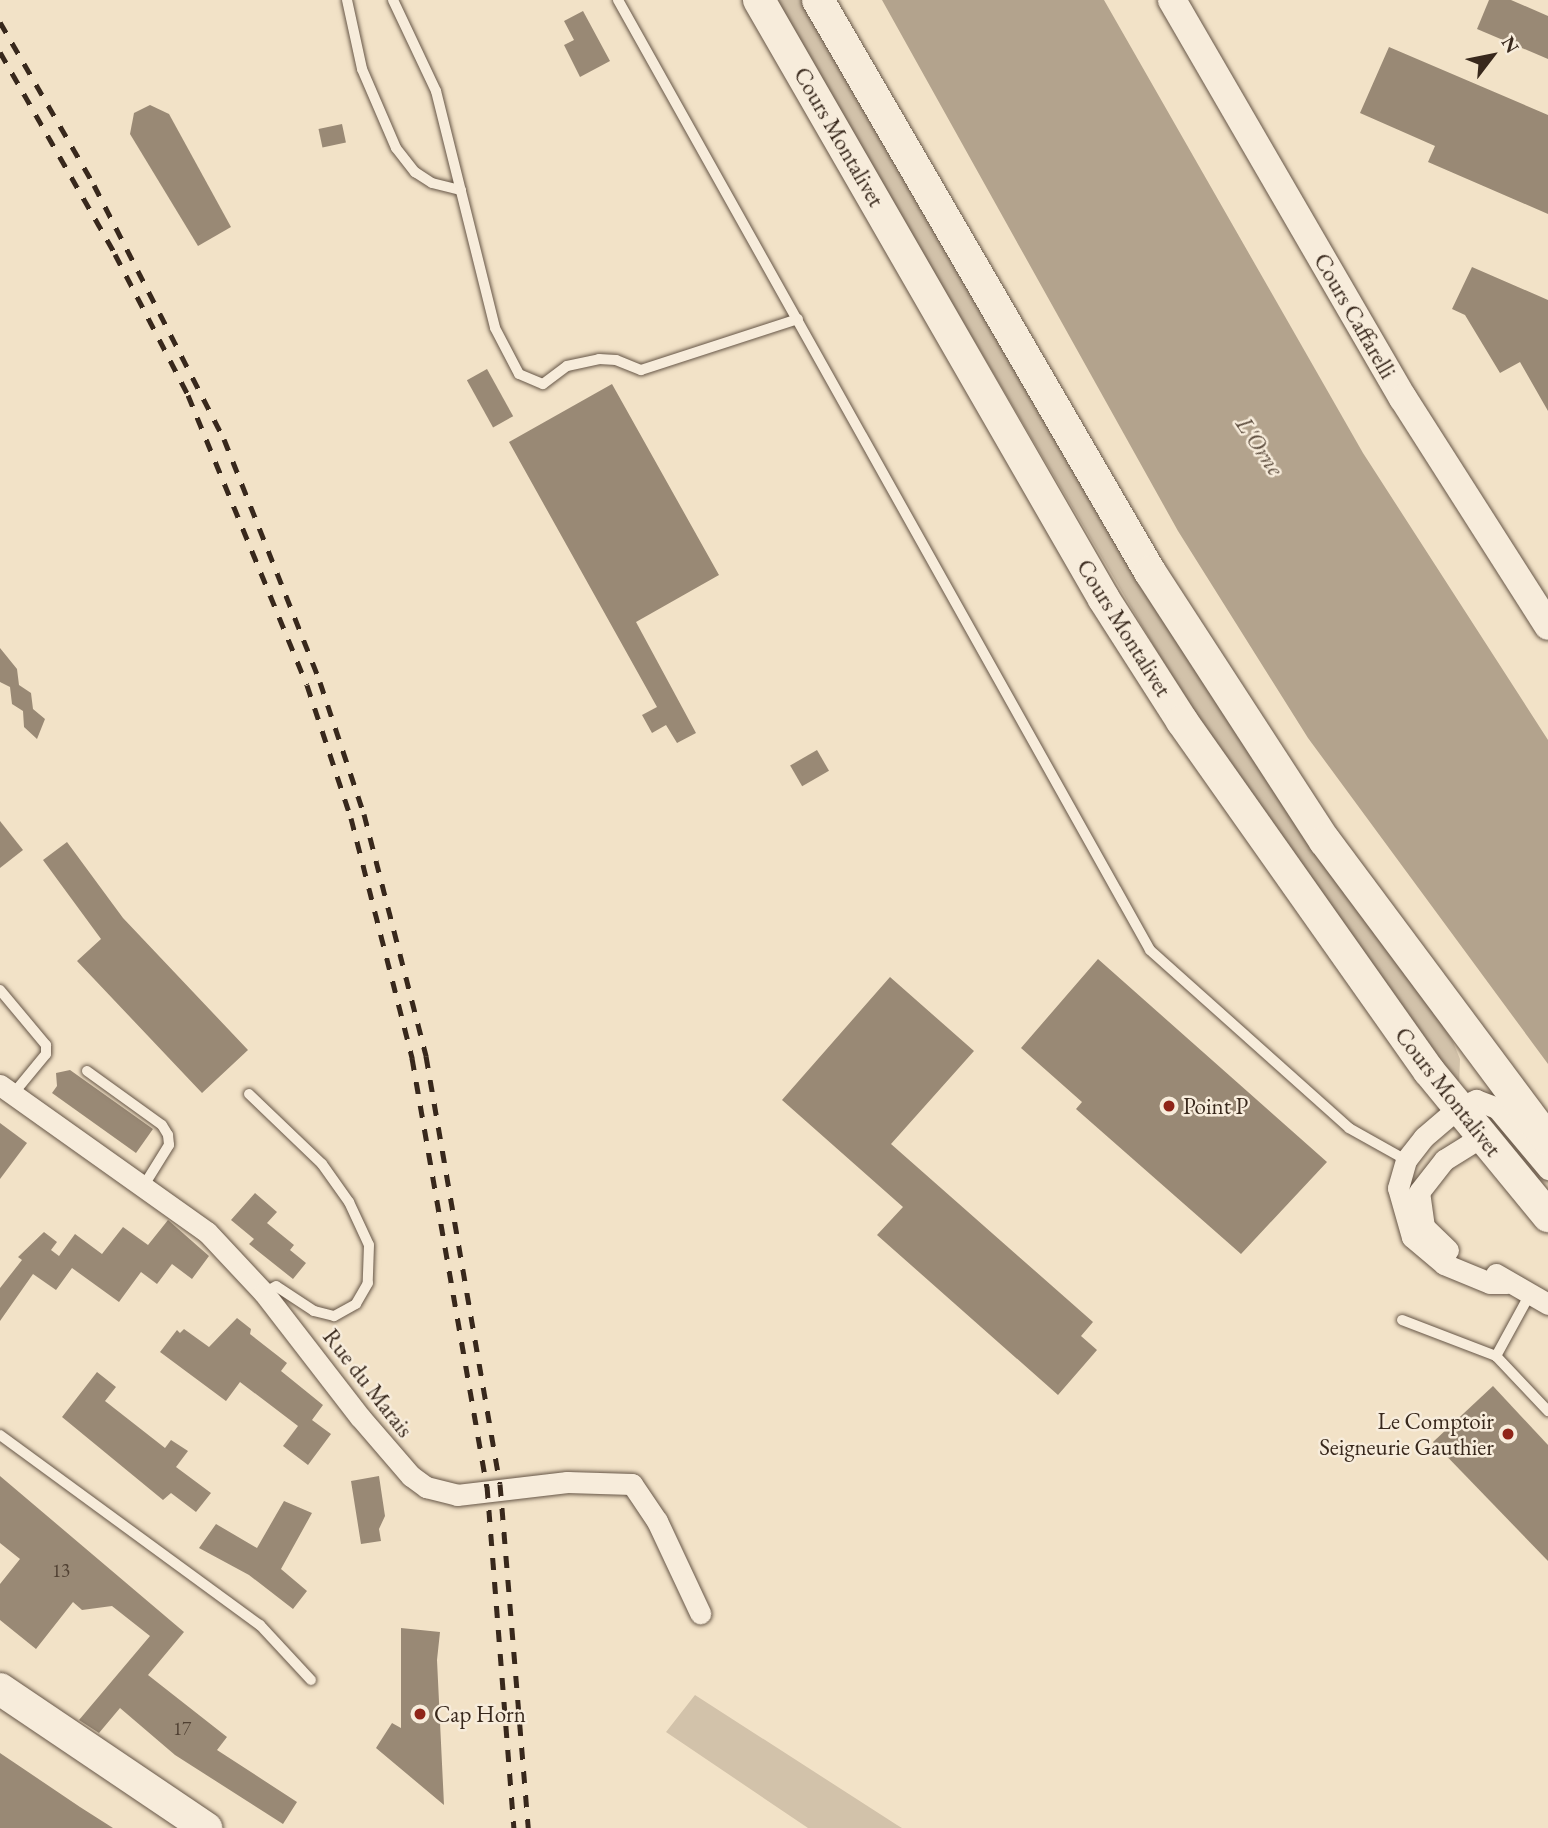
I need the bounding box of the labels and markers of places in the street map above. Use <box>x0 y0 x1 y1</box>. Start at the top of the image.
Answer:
place label: Point P <box>1183 1092 1248 1120</box>
marker: Point P <box>1161 1098 1177 1114</box>
place label: Le Comptoir Seigneurie Gauthier <box>1319 1407 1494 1461</box>
marker: Le Comptoir Seigneurie Gauthier <box>1500 1426 1516 1442</box>
place label: Cap Horn <box>434 1700 526 1728</box>
marker: Cap Horn <box>412 1706 428 1722</box>

